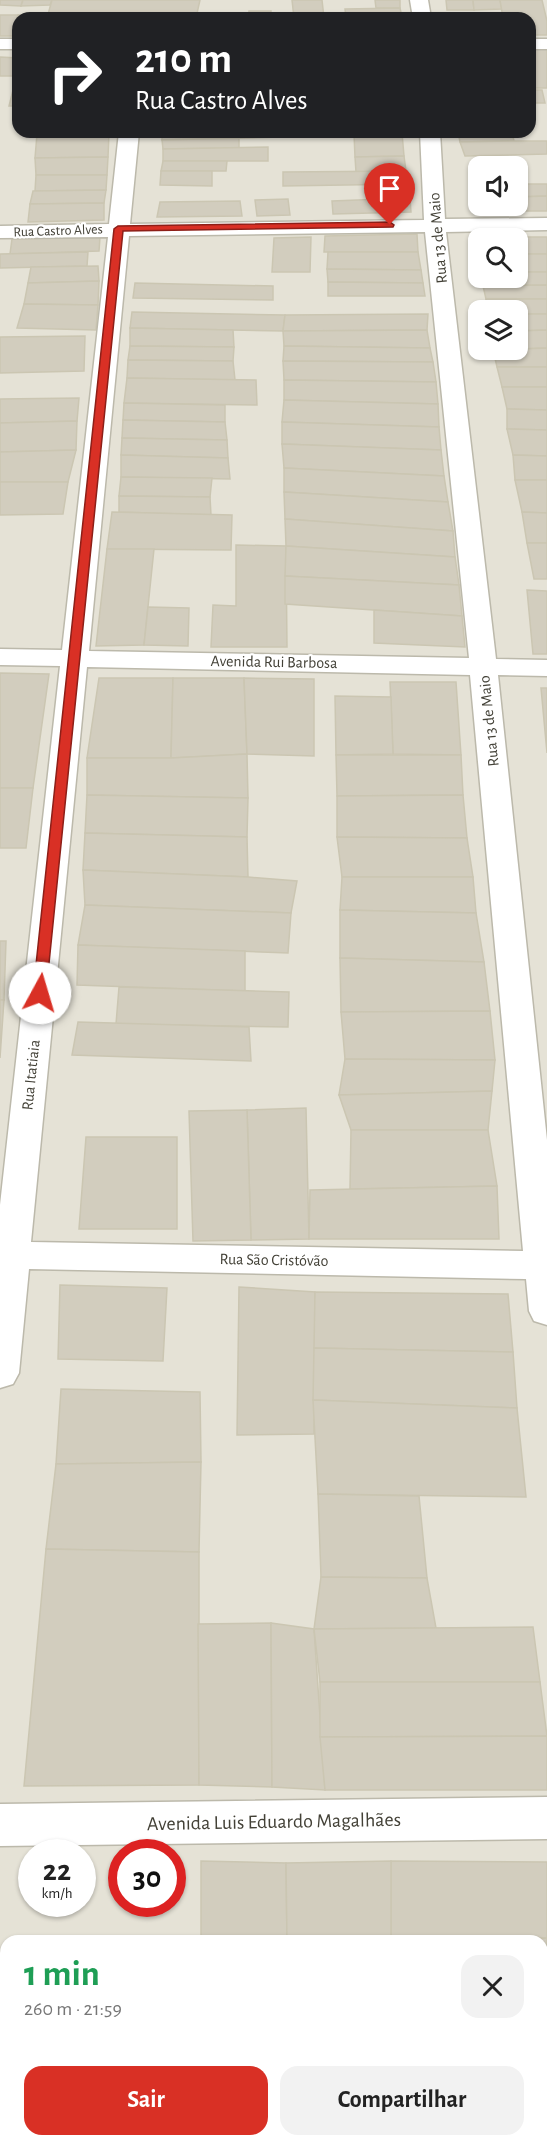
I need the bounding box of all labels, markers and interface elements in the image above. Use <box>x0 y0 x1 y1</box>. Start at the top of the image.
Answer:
icon: right <box>36 36 114 114</box>
text: 210 m <box>135 38 232 80</box>
text: Rua Castro Alves <box>135 87 307 114</box>
map controls <box>468 156 528 360</box>
button: sound <box>468 156 528 216</box>
pin <box>364 163 415 225</box>
icon: arrive <box>373 172 406 205</box>
street label: Rua 13 de Maio <box>426 192 450 284</box>
street label: Rua Castro Alves <box>13 222 103 240</box>
button: search <box>468 228 528 288</box>
button: layers <box>468 300 528 360</box>
street label: Avenida Rui Barbosa <box>210 653 338 671</box>
street label: Rua 13 de Maio <box>476 675 502 767</box>
position arrow <box>8 961 72 1025</box>
street label: Rua Itatiaia <box>19 1039 43 1111</box>
street label: Rua São Cristóvão <box>219 1251 329 1269</box>
street label: Avenida Luis Eduardo Magalhães <box>147 1810 401 1834</box>
speed limit sign: 30 <box>108 1839 186 1917</box>
text: 22 <box>43 1856 71 1886</box>
text: km/h <box>42 1886 72 1901</box>
button: close <box>461 1955 524 2018</box>
text: 1 min <box>24 1956 100 1992</box>
text: 260 m · 21:59 <box>24 1999 122 2019</box>
button: Sair <box>24 2066 268 2135</box>
button: Compartilhar <box>280 2066 524 2135</box>

